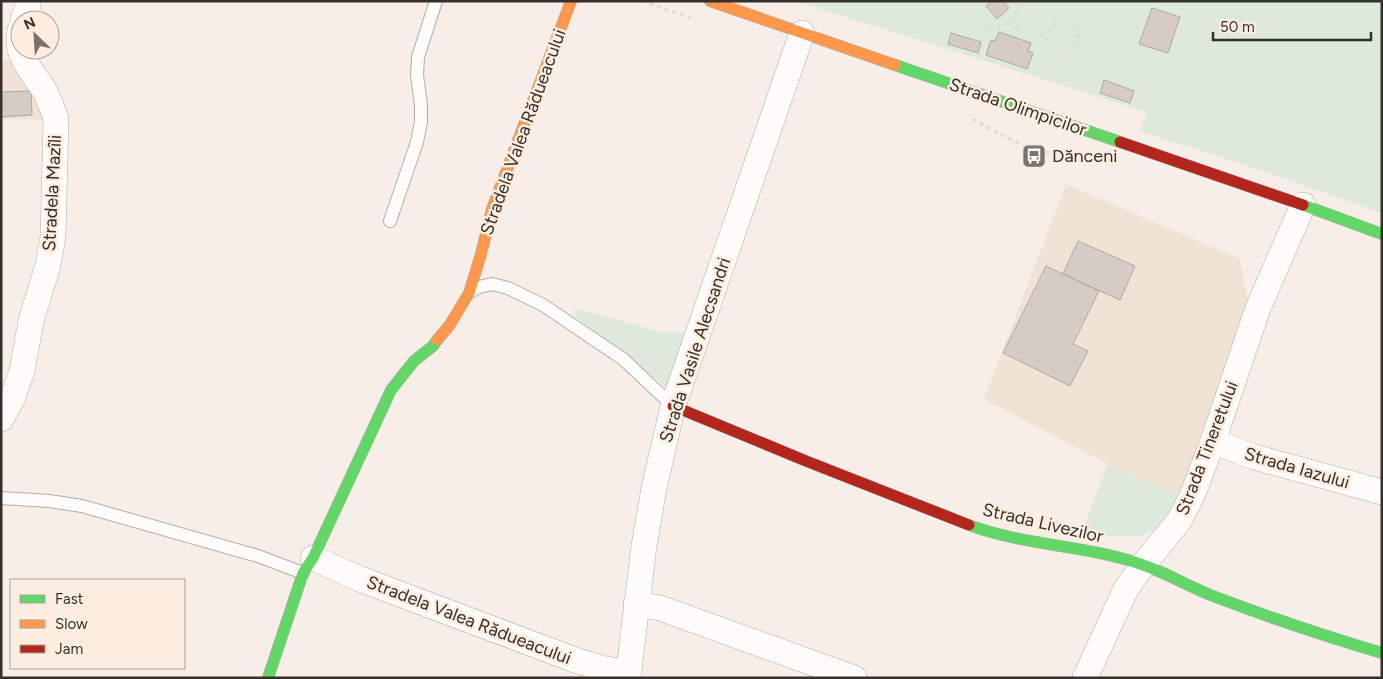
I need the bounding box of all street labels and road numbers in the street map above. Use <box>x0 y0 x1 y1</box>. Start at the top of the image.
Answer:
street label: Stradela Valea Rădueacului <box>475 26 571 238</box>
street label: Strada Olimpicilor <box>946 73 1090 141</box>
street label: Stradela Mazîli <box>38 134 66 252</box>
street label: Strada Vasile Alecsandri <box>655 255 735 445</box>
street label: Strada Tineretului <box>1171 378 1243 518</box>
street label: Strada Iazului <box>1242 442 1352 494</box>
street label: Strada Livezilor <box>980 498 1106 548</box>
street label: Stradela Valea Rădueacului <box>364 571 574 669</box>

